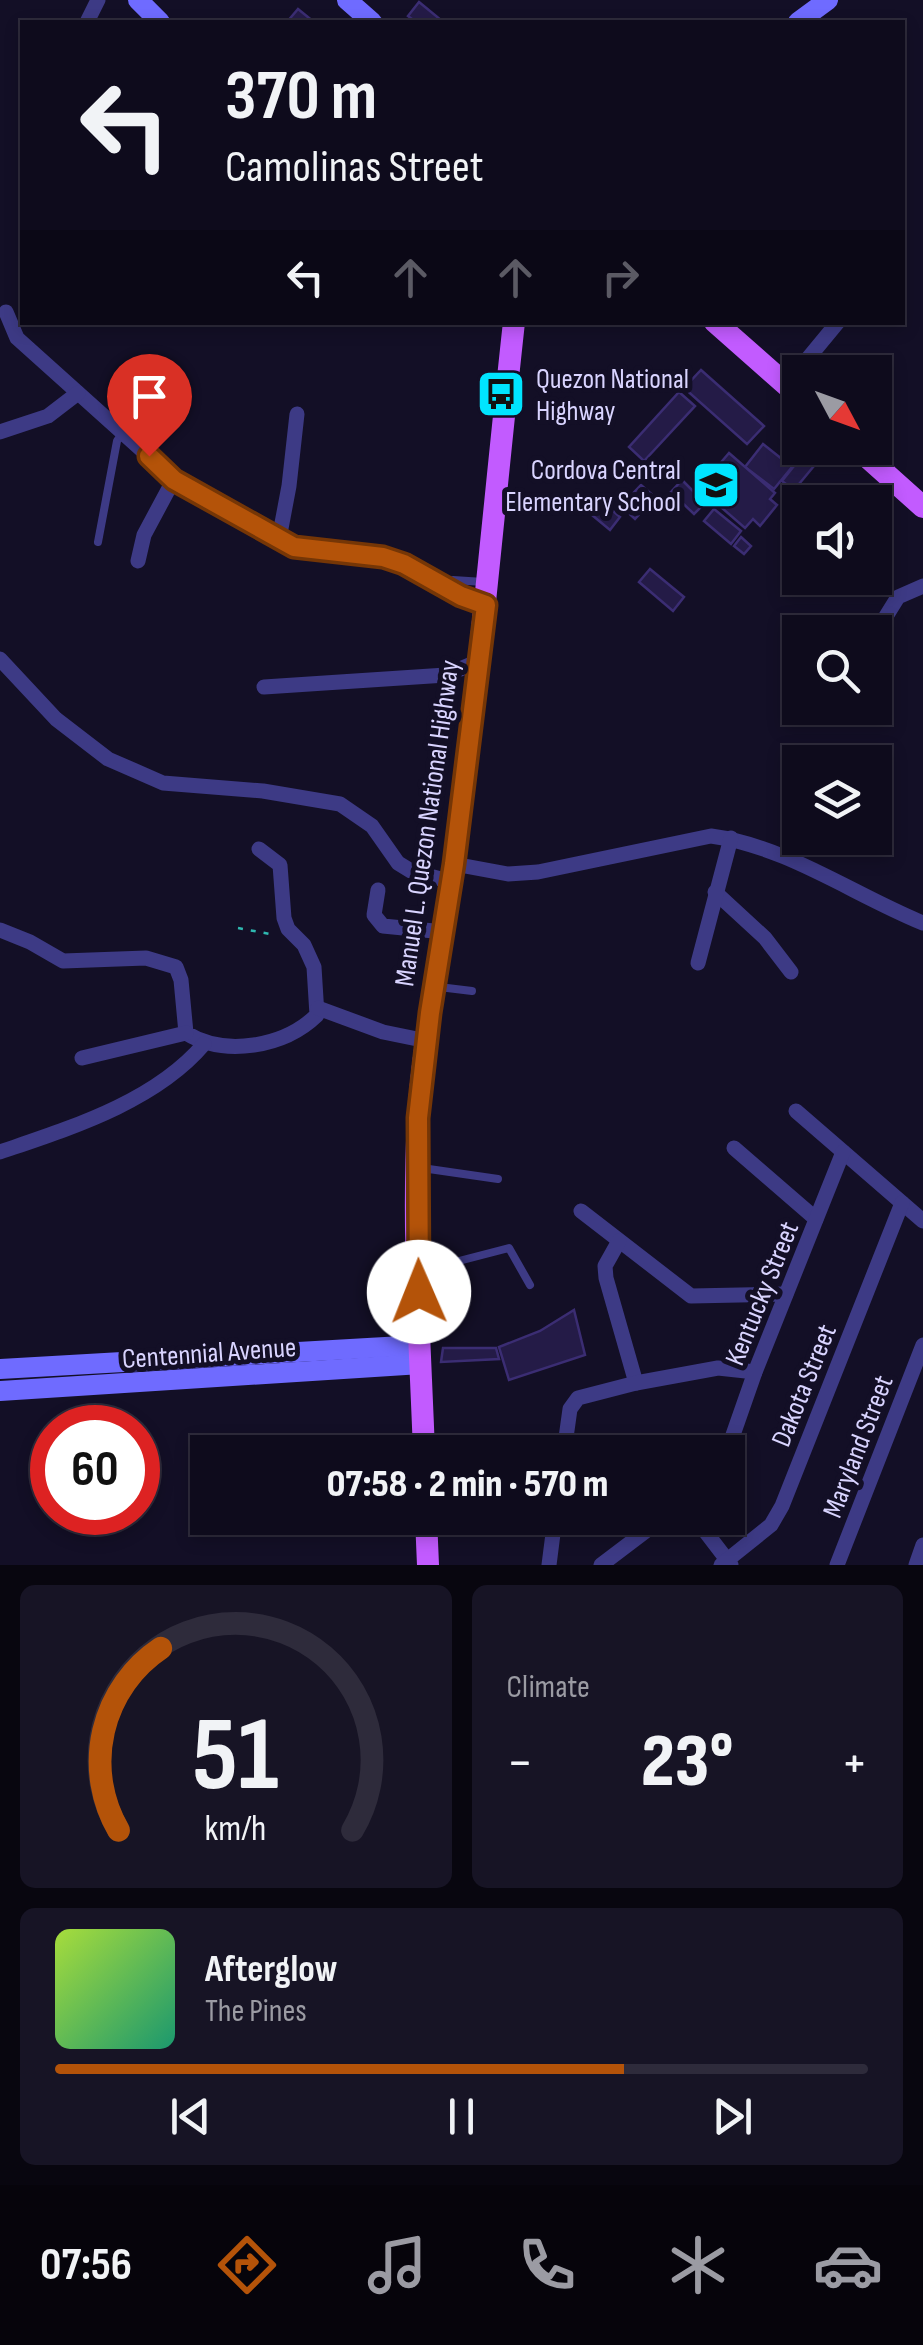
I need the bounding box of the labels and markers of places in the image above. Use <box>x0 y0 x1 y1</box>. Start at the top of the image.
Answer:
pin <box>107 354 192 457</box>
place label: Quezon National Highway <box>536 363 689 428</box>
bus stop icon: Quezon National Highway <box>475 368 527 420</box>
place label: Cordova Central Elementary School <box>505 454 681 519</box>
school or university icon: Cordova Central Elementary School <box>690 459 742 511</box>

